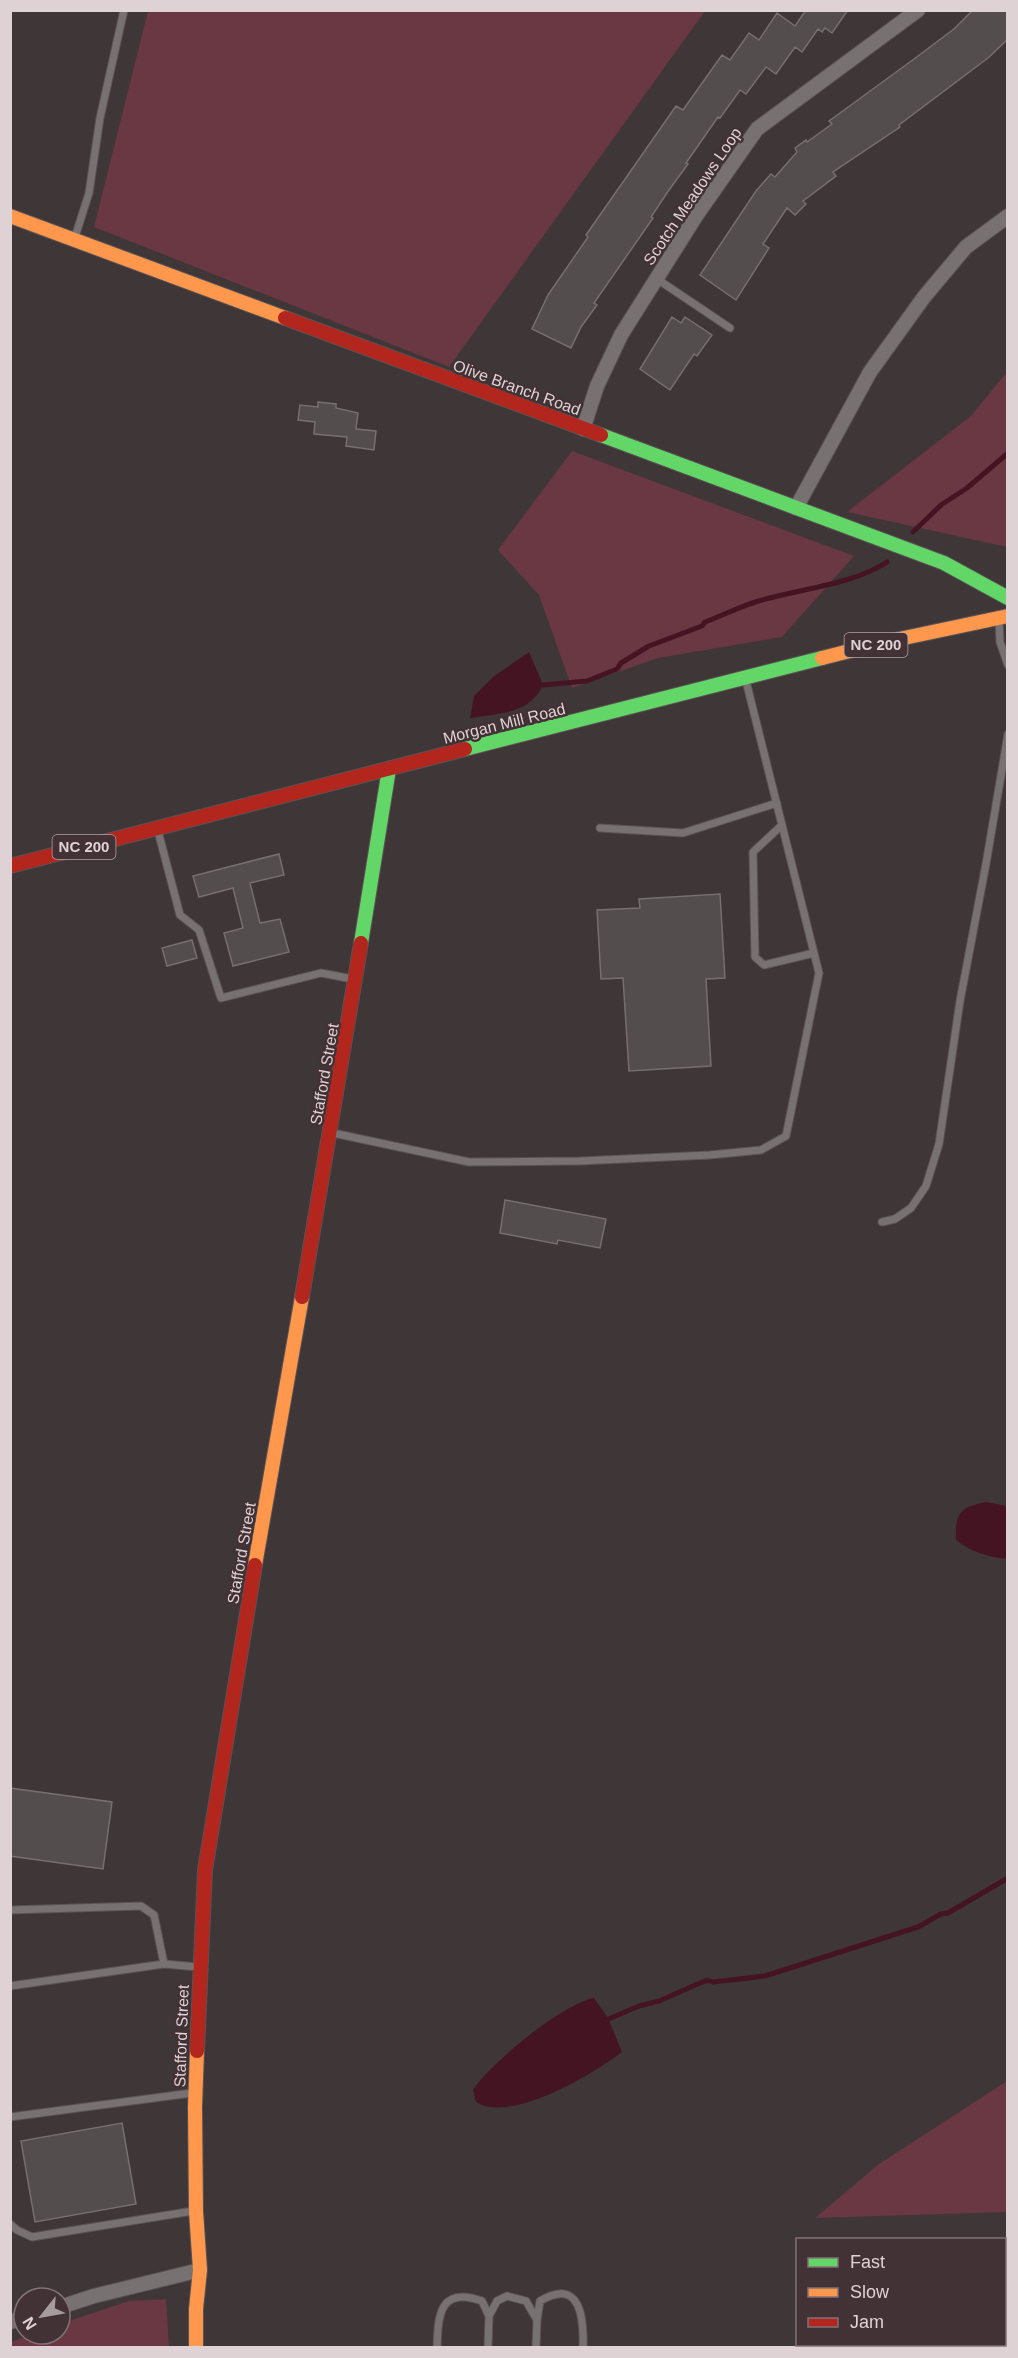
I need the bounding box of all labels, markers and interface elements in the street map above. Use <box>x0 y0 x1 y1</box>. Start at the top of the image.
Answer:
street label: Scotch Meadows Loop <box>640 124 745 268</box>
street label: Olive Branch Road <box>451 357 583 418</box>
road number: NC 200 <box>844 633 908 657</box>
street label: Morgan Mill Road <box>441 700 567 747</box>
road number: NC 200 <box>52 835 116 859</box>
street label: Stafford Street <box>307 1021 342 1126</box>
street label: Stafford Street <box>224 1500 259 1605</box>
street label: Stafford Street <box>171 1984 192 2088</box>
legend <box>796 2238 1006 2346</box>
text: Fast <box>850 2252 885 2272</box>
text: Slow <box>850 2282 890 2302</box>
north arrow <box>12 2286 72 2346</box>
text: Jam <box>850 2312 884 2332</box>
text: N <box>19 2314 40 2333</box>

